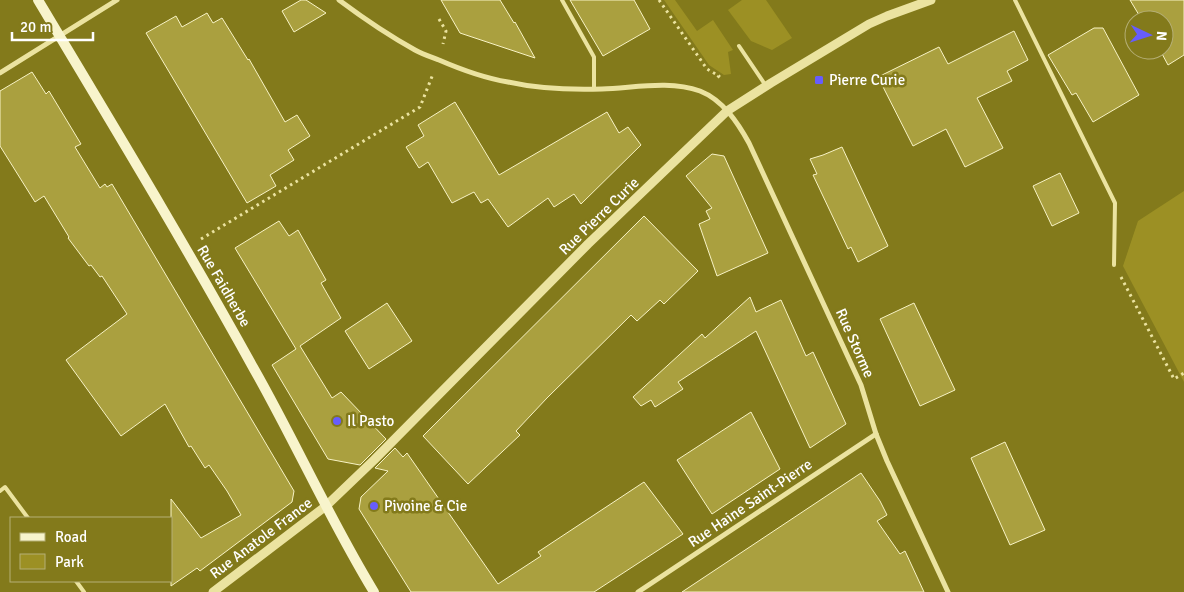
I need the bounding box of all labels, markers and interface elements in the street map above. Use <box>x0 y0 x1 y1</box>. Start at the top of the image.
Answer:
scale bar <box>12 10 94 42</box>
north arrow <box>1124 10 1174 60</box>
text: 20 m <box>20 18 51 36</box>
text: N <box>1153 30 1170 41</box>
place label: Pierre Curie <box>829 71 905 89</box>
marker: Pierre Curie <box>813 74 825 86</box>
street label: Rue Pierre Curie <box>555 173 643 259</box>
street label: Rue Faidherbe <box>193 242 255 330</box>
street label: Rue Storme <box>832 306 878 380</box>
place label: Il Pasto <box>347 412 395 430</box>
marker: Il Pasto <box>331 415 343 427</box>
street label: Rue Haine Saint-Pierre <box>685 455 815 551</box>
street label: Rue Anatole France <box>206 494 316 582</box>
place label: Pivoine & Cie <box>384 497 467 515</box>
marker: Pivoine & Cie <box>368 500 380 512</box>
legend <box>10 517 172 582</box>
text: Road <box>55 528 87 546</box>
text: Park <box>55 553 84 571</box>

